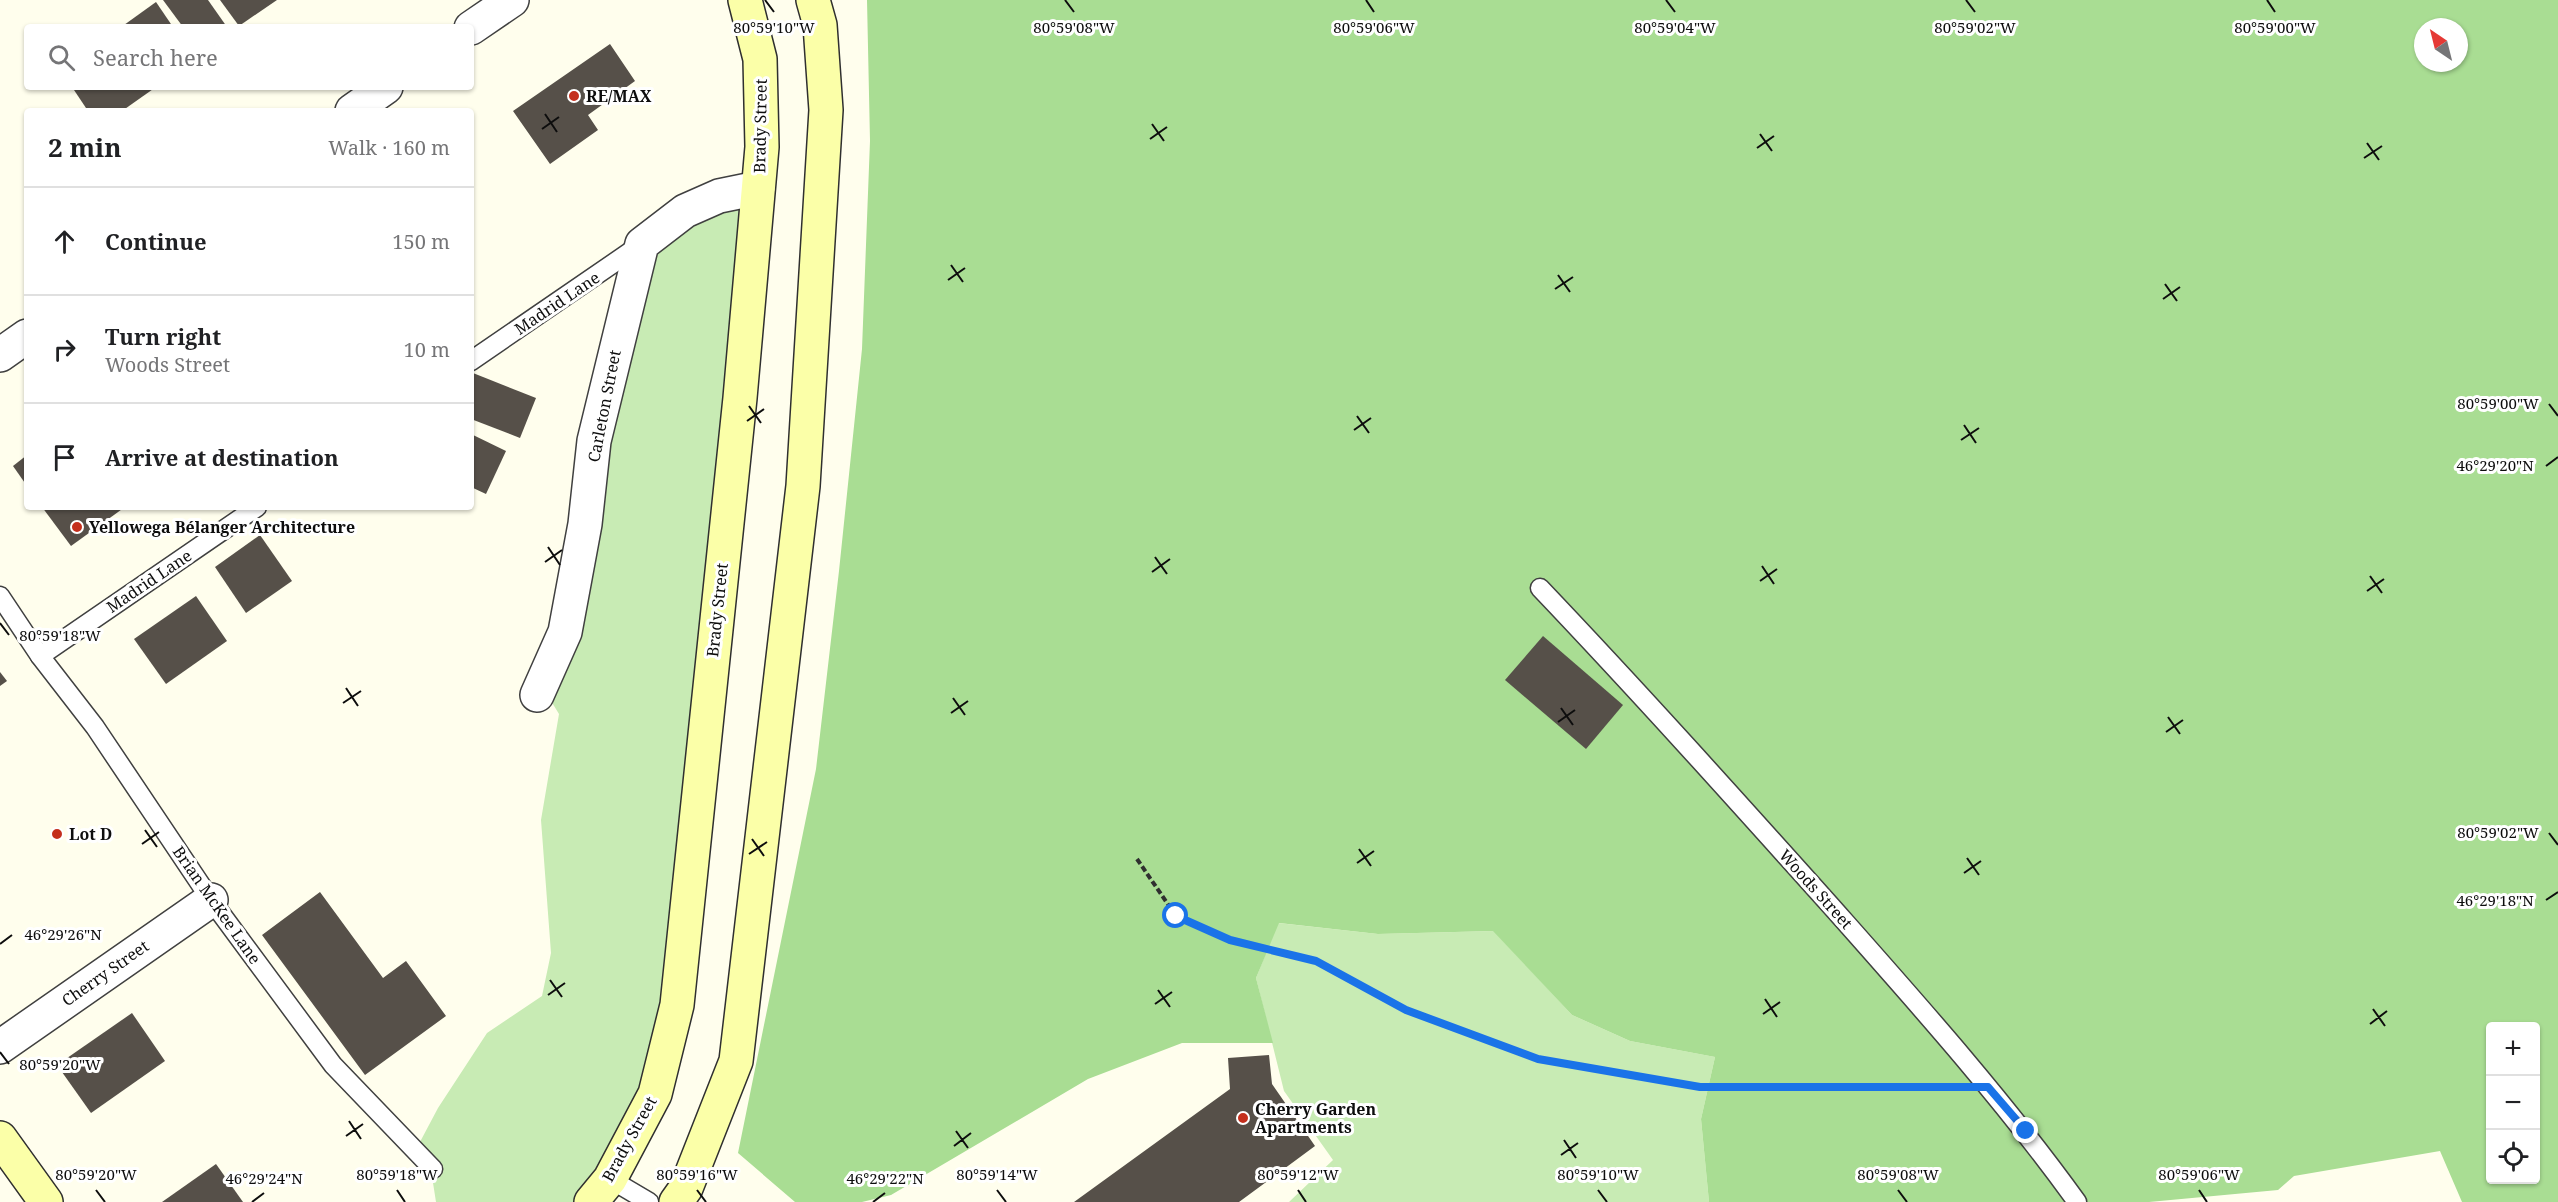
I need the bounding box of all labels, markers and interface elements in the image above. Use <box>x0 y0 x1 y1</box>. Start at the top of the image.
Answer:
text: 80°59'10"W <box>733 17 815 37</box>
text: 80°59'08"W <box>1033 17 1115 37</box>
text: 80°59'06"W <box>1333 17 1415 37</box>
text: 80°59'04"W <box>1634 17 1716 37</box>
text: 80°59'02"W <box>1934 17 2016 37</box>
text: 80°59'00"W <box>2234 17 2316 37</box>
north arrow <box>2414 18 2468 72</box>
search box <box>24 24 474 90</box>
icon: search <box>45 41 78 74</box>
text: Search here <box>93 42 218 72</box>
street label: Brady Street <box>748 78 772 173</box>
place label: RE/MAX <box>586 85 652 107</box>
marker: RE/MAX <box>567 89 581 103</box>
text: 2 min <box>48 129 122 165</box>
text: Walk · 160 m <box>328 134 450 161</box>
icon: ahead <box>48 225 81 258</box>
text: Continue <box>105 226 207 256</box>
text: 150 m <box>392 228 450 255</box>
street label: Madrid Lane <box>510 266 604 340</box>
text: Turn right <box>105 321 221 351</box>
icon: right <box>48 333 81 366</box>
text: 10 m <box>404 336 450 363</box>
street label: Carleton Street <box>582 348 626 464</box>
text: Woods Street <box>105 351 230 378</box>
text: 80°59'00"W <box>2457 393 2539 413</box>
icon: arrive <box>48 441 81 474</box>
text: Arrive at destination <box>105 442 339 472</box>
text: 46°29'20"N <box>2456 455 2534 475</box>
place label: Yellowega Bélanger Architecture <box>89 516 355 538</box>
marker: Yellowega Bélanger Architecture <box>70 520 84 534</box>
street label: Madrid Lane <box>102 544 196 618</box>
street label: Brady Street <box>701 562 733 658</box>
text: 80°59'18"W <box>19 625 101 645</box>
text: 80°59'02"W <box>2457 822 2539 842</box>
place label: Lot D <box>69 823 112 845</box>
marker: Lot D <box>50 827 64 841</box>
street label: Brian McKee Lane <box>168 842 266 968</box>
street label: Woods Street <box>1774 844 1858 934</box>
text: 46°29'18"N <box>2456 890 2534 910</box>
route start <box>1162 902 1188 928</box>
text: 46°29'26"N <box>24 924 102 944</box>
street label: Cherry Street <box>57 935 153 1011</box>
map controls <box>2486 1022 2540 1184</box>
button: + <box>2486 1022 2540 1076</box>
text: 80°59'20"W <box>19 1054 101 1074</box>
button: − <box>2486 1076 2540 1130</box>
street label: Brady Street <box>597 1092 662 1186</box>
place label: Cherry Garden Apartments <box>1255 1098 1377 1138</box>
marker: Cherry Garden Apartments <box>1236 1111 1250 1125</box>
route end <box>2012 1117 2038 1143</box>
button: locate <box>2486 1130 2540 1184</box>
text: 80°59'20"W <box>55 1164 137 1184</box>
text: 80°59'18"W <box>356 1164 438 1184</box>
text: 80°59'16"W <box>656 1164 738 1184</box>
text: 80°59'14"W <box>956 1164 1038 1184</box>
text: 80°59'12"W <box>1257 1164 1339 1184</box>
text: 80°59'10"W <box>1557 1164 1639 1184</box>
text: 80°59'08"W <box>1857 1164 1939 1184</box>
text: 80°59'06"W <box>2158 1164 2240 1184</box>
text: 46°29'24"N <box>225 1168 303 1188</box>
text: 46°29'22"N <box>846 1168 924 1188</box>

